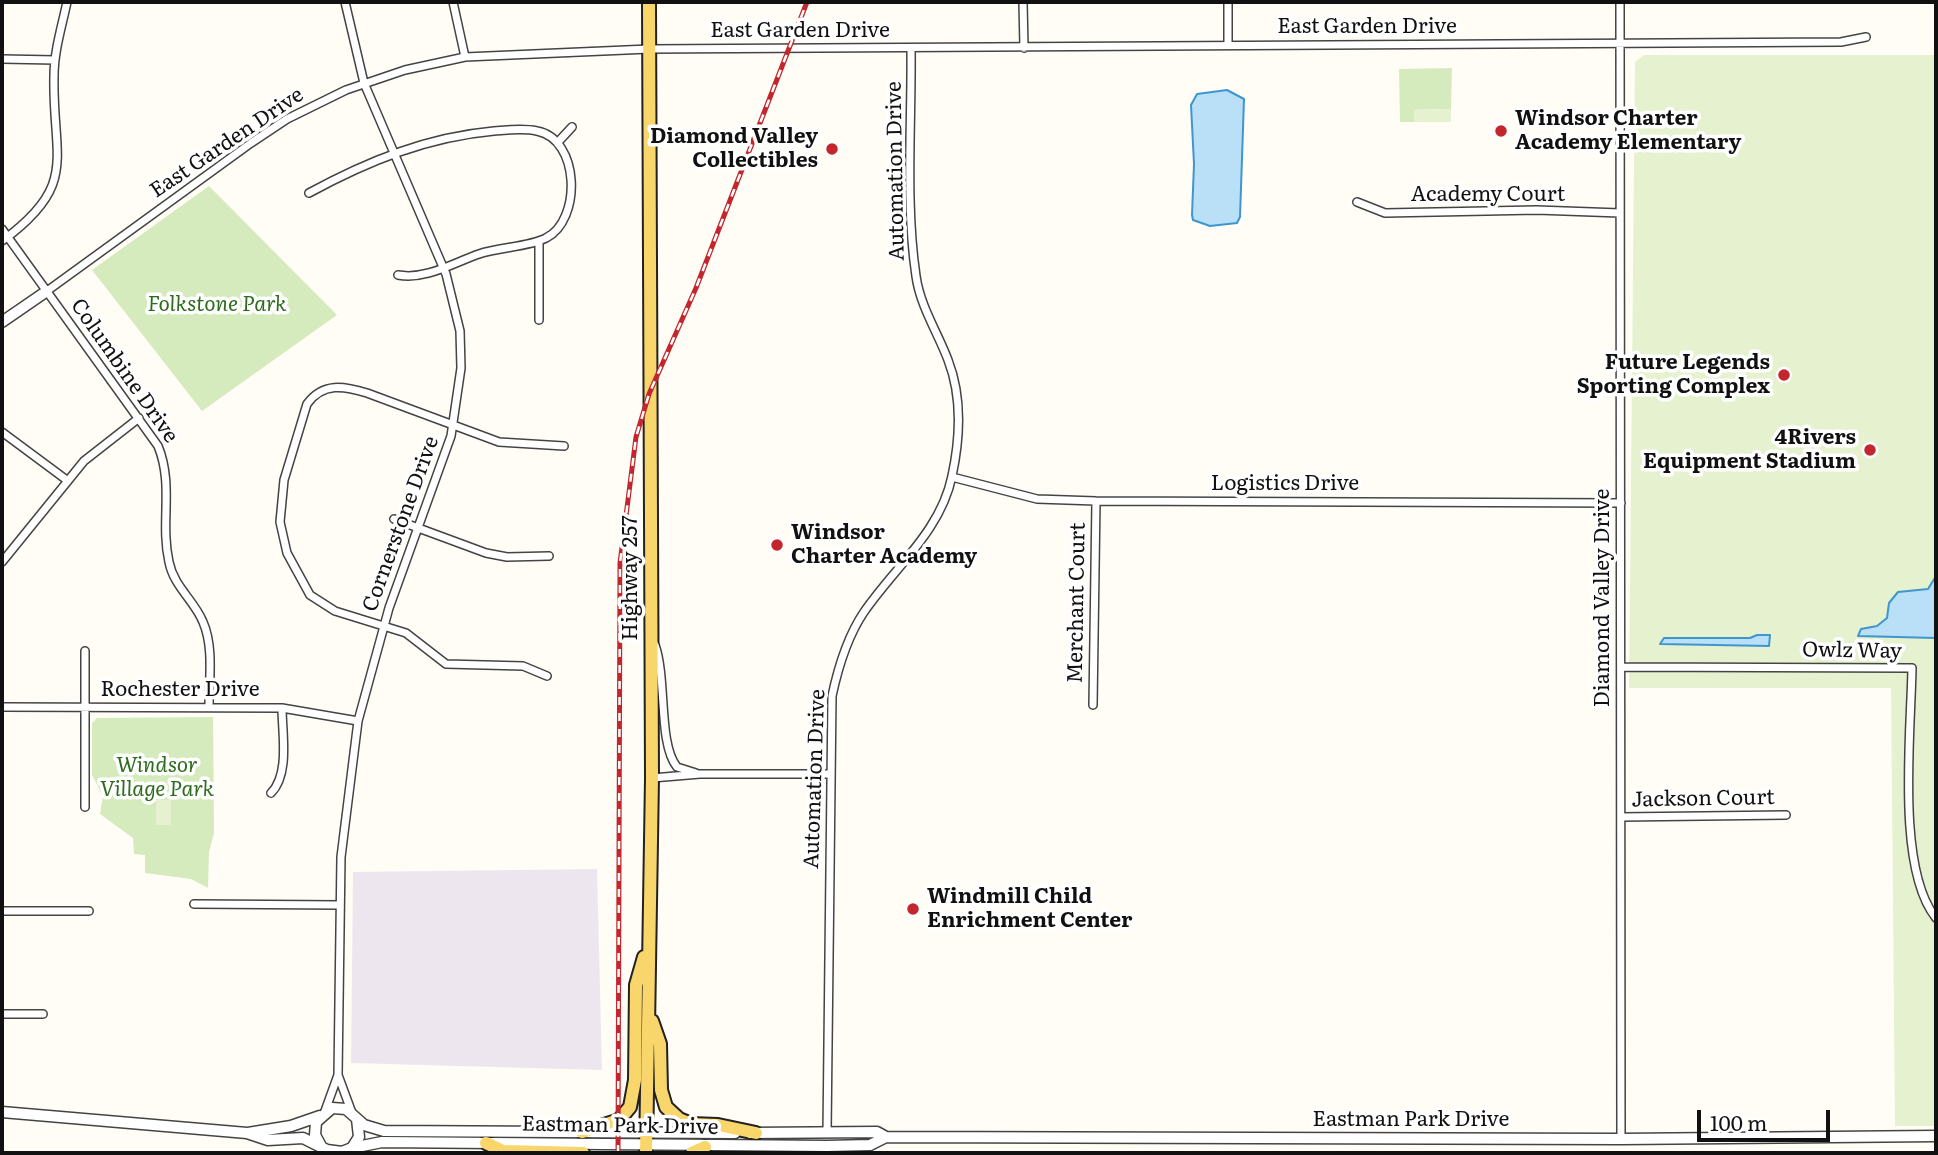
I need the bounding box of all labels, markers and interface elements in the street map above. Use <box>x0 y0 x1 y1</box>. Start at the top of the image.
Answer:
street label: East Garden Drive <box>1277 14 1457 40</box>
street label: East Garden Drive <box>710 18 890 44</box>
street label: Automation Drive <box>882 81 910 261</box>
street label: East Garden Drive <box>145 82 309 204</box>
place label: Windsor Charter Academy Elementary <box>1515 106 1741 156</box>
marker: Windsor Charter Academy Elementary <box>1493 123 1509 139</box>
place label: Diamond Valley Collectibles <box>650 124 818 174</box>
marker: Diamond Valley Collectibles <box>824 141 840 157</box>
street label: Academy Court <box>1411 182 1565 208</box>
park label: Folkstone Park <box>147 292 287 318</box>
street label: Columbine Drive <box>65 294 183 448</box>
place label: Future Legends Sporting Complex <box>1577 350 1770 400</box>
marker: Future Legends Sporting Complex <box>1776 367 1792 383</box>
place label: 4Rivers Equipment Stadium <box>1643 425 1856 475</box>
street label: Cornerstone Drive <box>358 433 444 615</box>
marker: 4Rivers Equipment Stadium <box>1862 442 1878 458</box>
street label: Logistics Drive <box>1211 471 1359 497</box>
street label: Diamond Valley Drive <box>1590 489 1616 707</box>
street label: Highway 257 <box>618 515 644 641</box>
place label: Windsor Charter Academy <box>791 520 977 570</box>
street label: Merchant Court <box>1063 522 1091 684</box>
marker: Windsor Charter Academy <box>769 537 785 553</box>
street label: Owlz Way <box>1802 638 1902 664</box>
street label: Rochester Drive <box>100 677 260 703</box>
street label: Automation Drive <box>799 689 831 869</box>
park label: Windsor Village Park <box>100 753 214 803</box>
street label: Jackson Court <box>1631 785 1775 813</box>
place label: Windmill Child Enrichment Center <box>927 884 1132 934</box>
marker: Windmill Child Enrichment Center <box>905 901 921 917</box>
scale bar <box>1700 1096 1833 1140</box>
text: 100 m <box>1710 1106 1767 1137</box>
street label: Eastman Park Drive <box>1313 1107 1509 1133</box>
street label: Eastman Park Drive <box>521 1112 719 1140</box>

